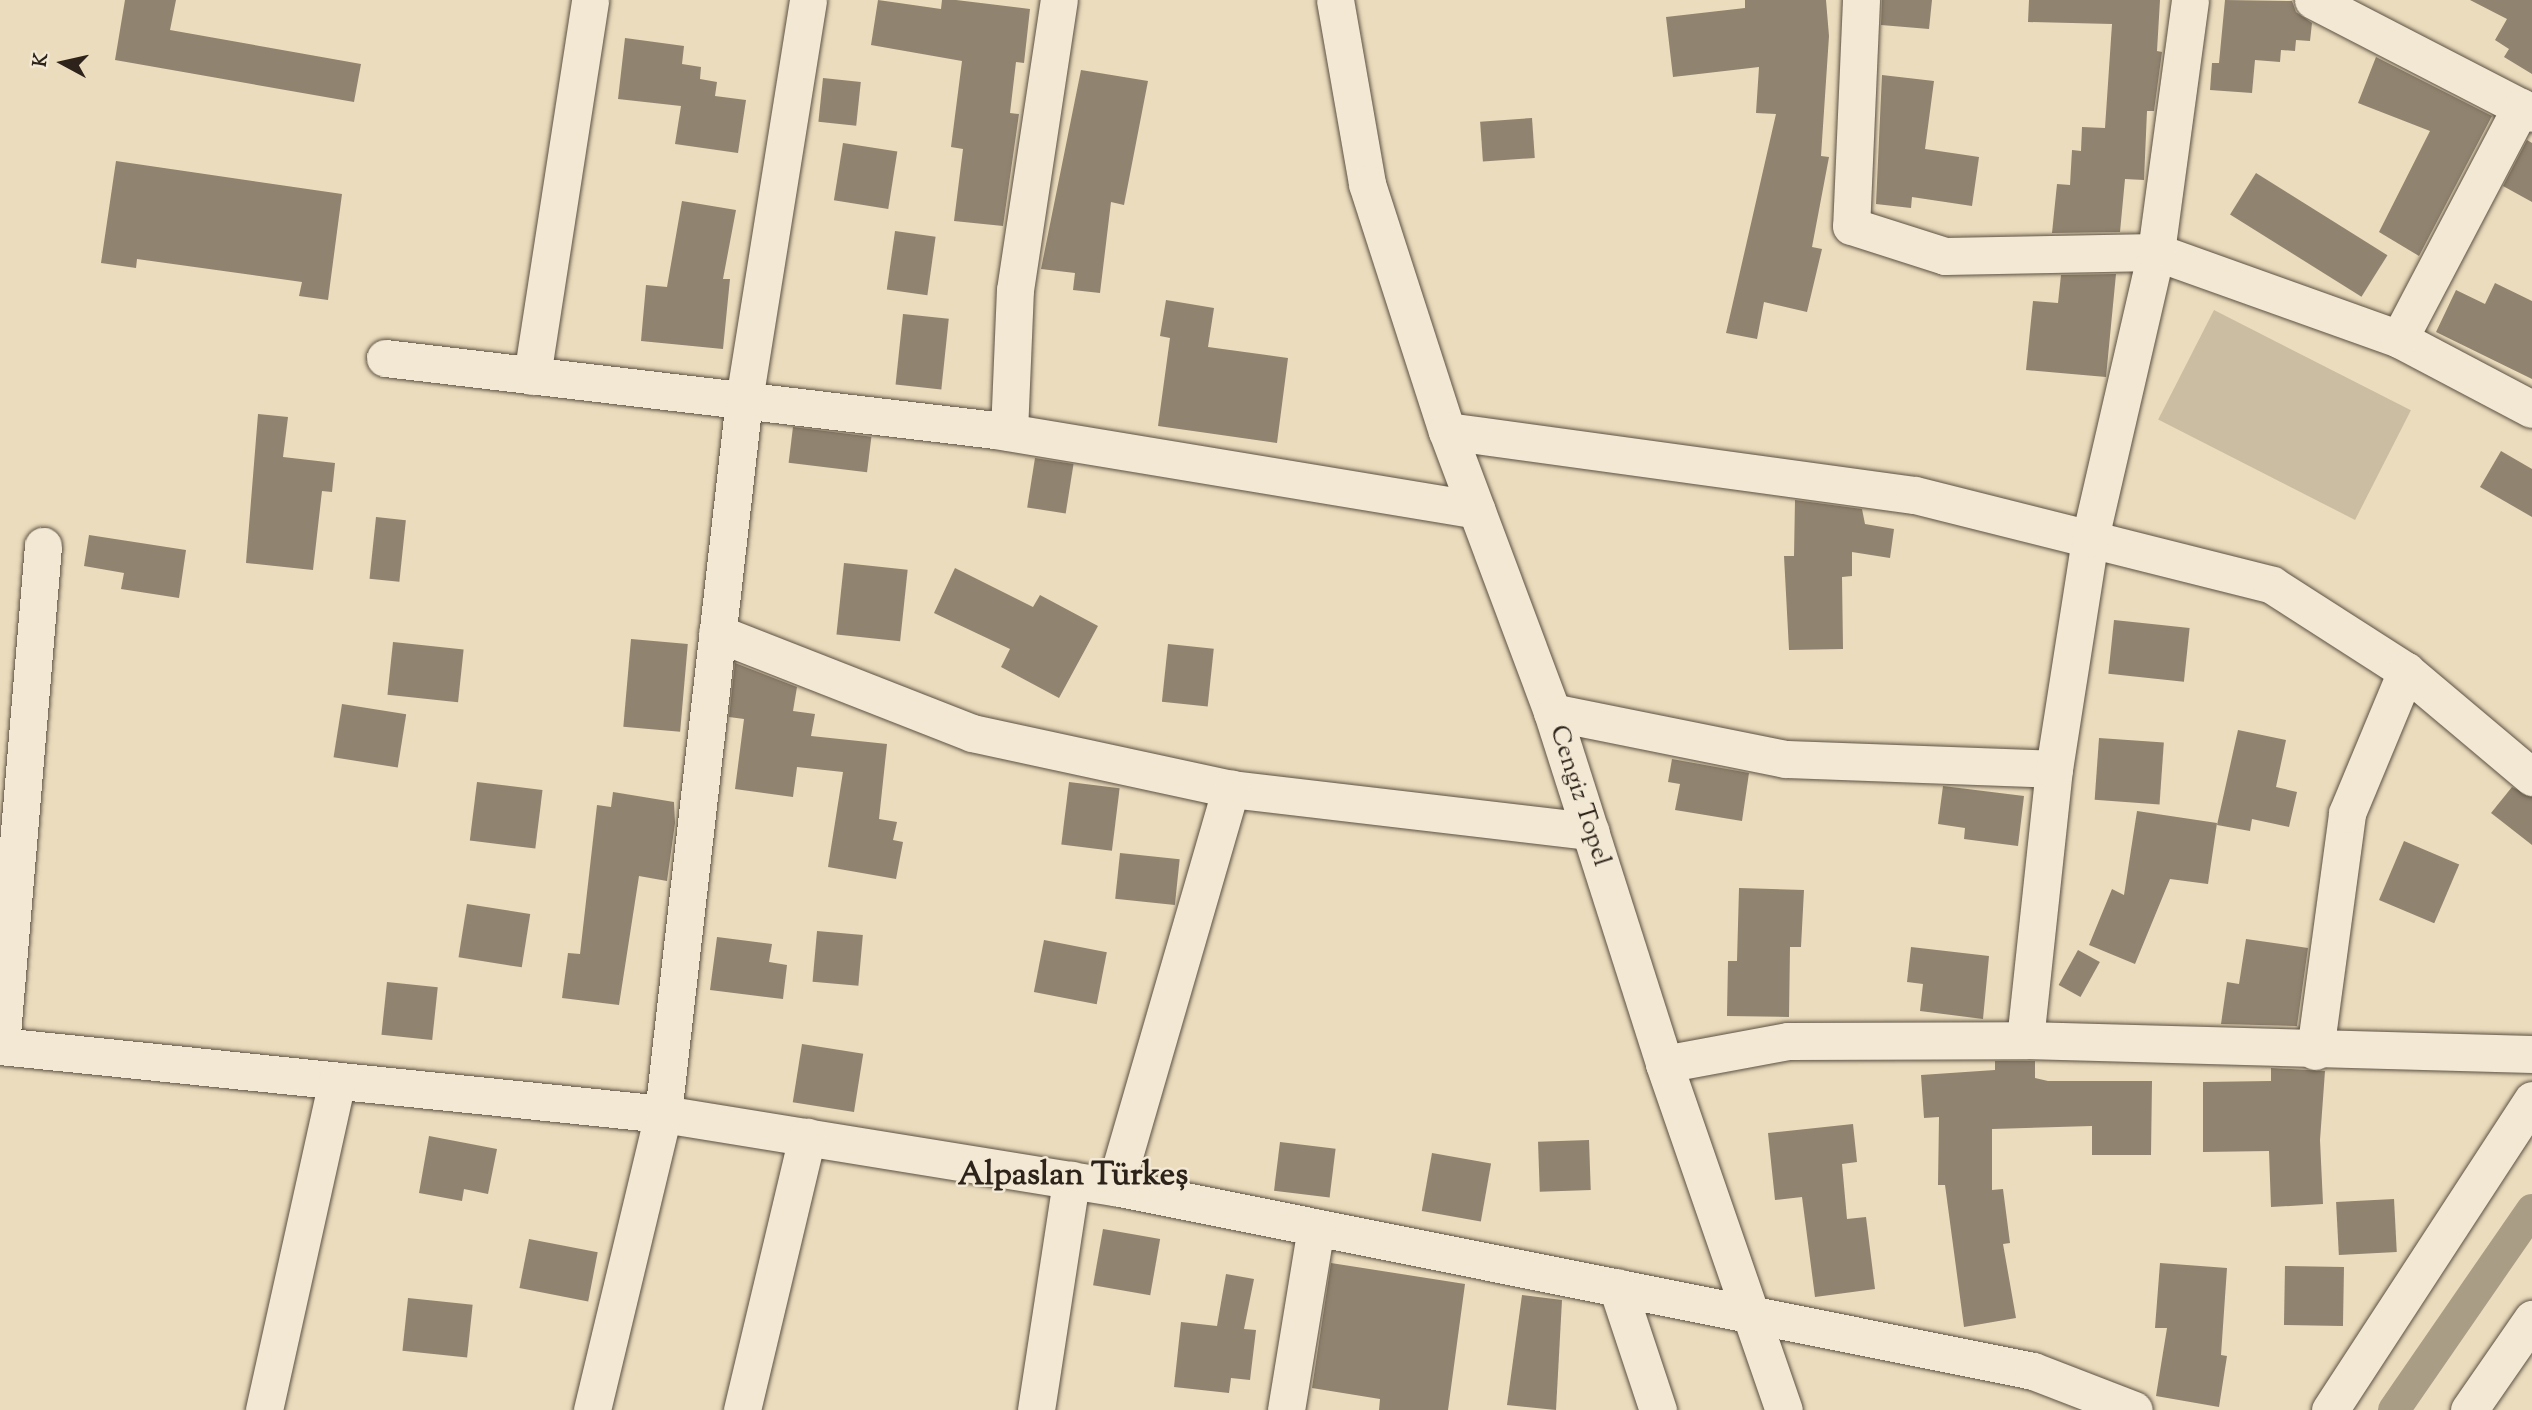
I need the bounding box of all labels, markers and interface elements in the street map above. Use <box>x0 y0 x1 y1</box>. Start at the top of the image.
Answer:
north arrow <box>28 28 98 98</box>
text: K <box>27 51 56 69</box>
street label: Cengiz Topel <box>1542 722 1616 870</box>
district label: Alpaslan Türkeş <box>958 1157 1188 1197</box>

